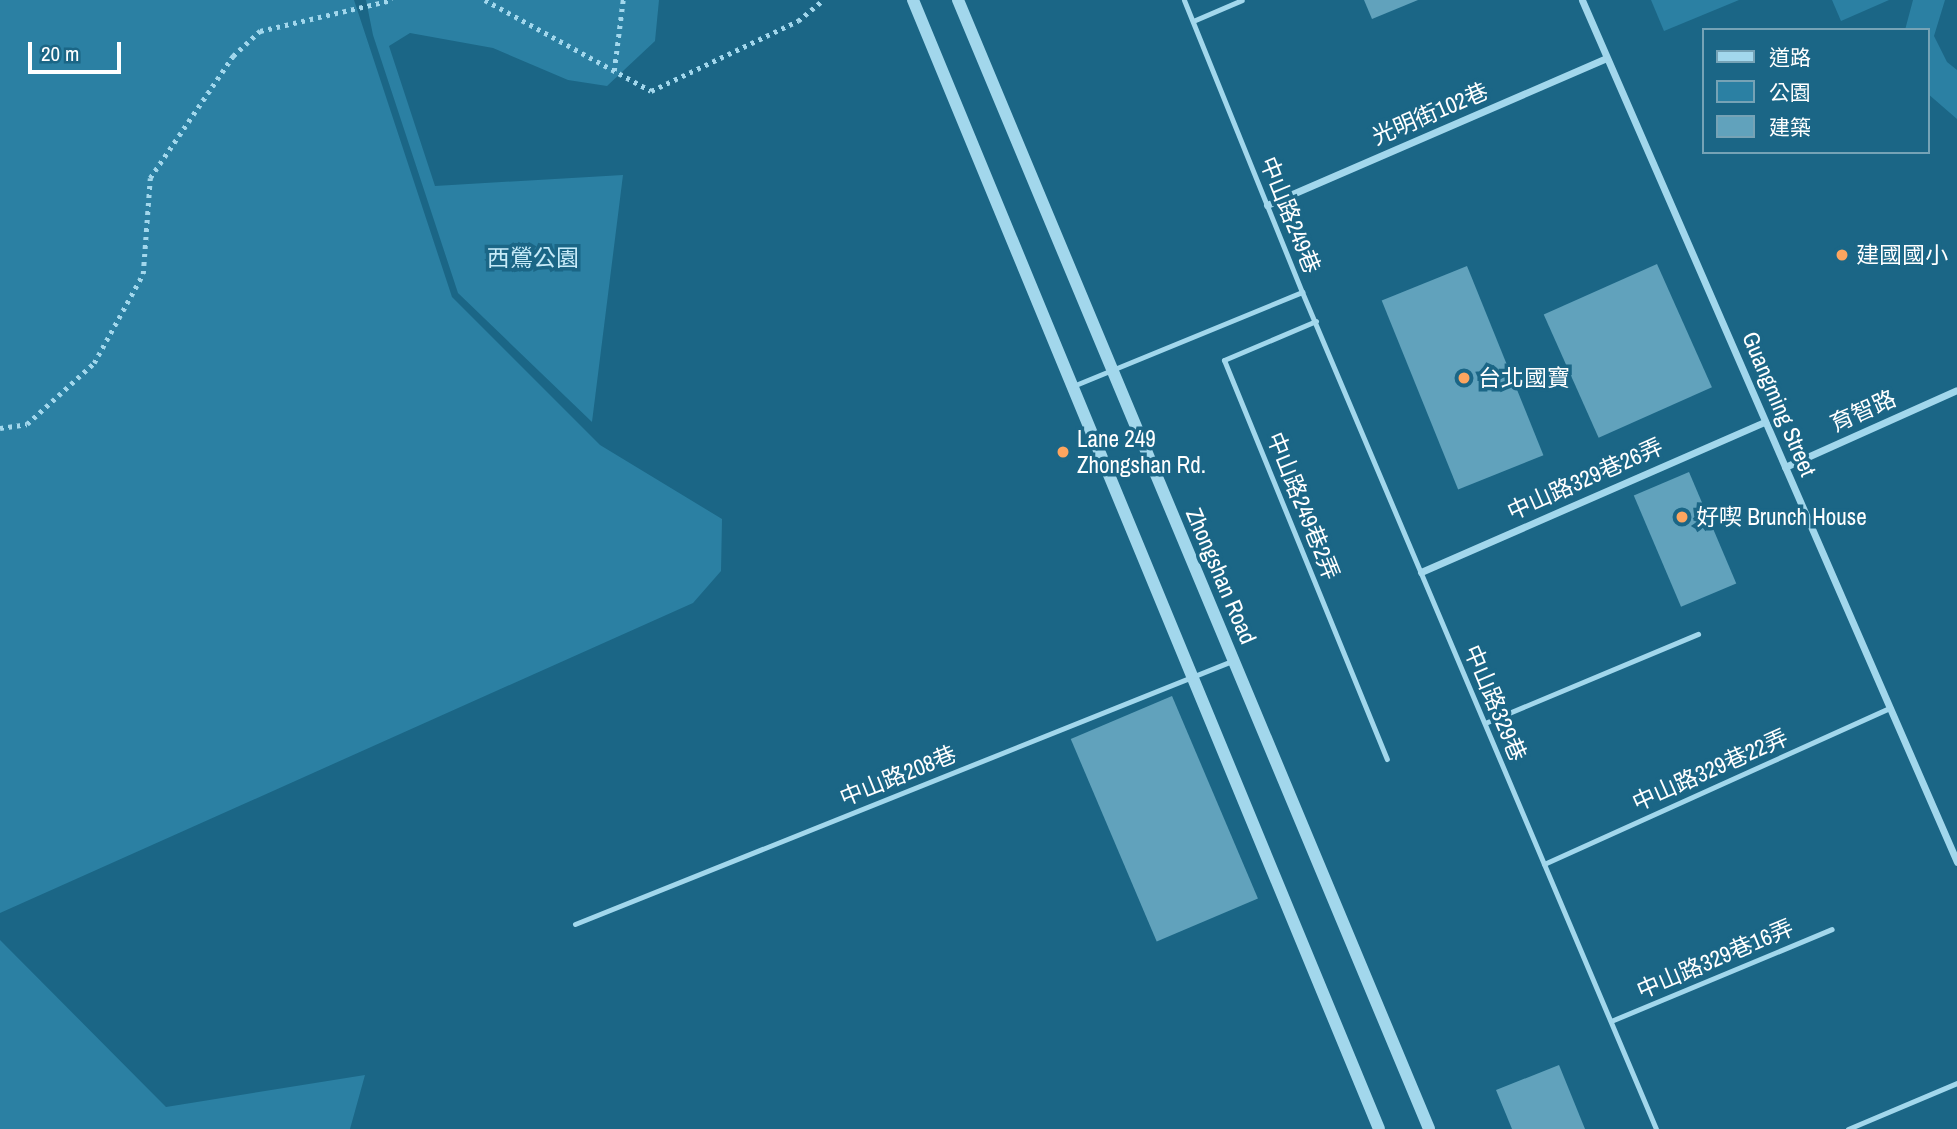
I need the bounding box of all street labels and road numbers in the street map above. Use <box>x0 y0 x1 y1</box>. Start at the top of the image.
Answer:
street label: 光明街102巷 <box>1368 77 1492 151</box>
street label: 中山路249巷 <box>1254 153 1326 277</box>
street label: Guangming Street <box>1736 328 1822 480</box>
street label: 育智路 <box>1826 384 1900 438</box>
street label: 中山路249巷2弄 <box>1261 428 1345 584</box>
street label: 中山路329巷26弄 <box>1503 432 1667 526</box>
street label: Zhongshan Road <box>1180 504 1262 648</box>
street label: 中山路329巷 <box>1458 641 1532 765</box>
street label: 中山路329巷22弄 <box>1628 723 1792 817</box>
street label: 中山路208巷 <box>836 740 960 812</box>
street label: 中山路329巷16弄 <box>1633 914 1797 1004</box>

